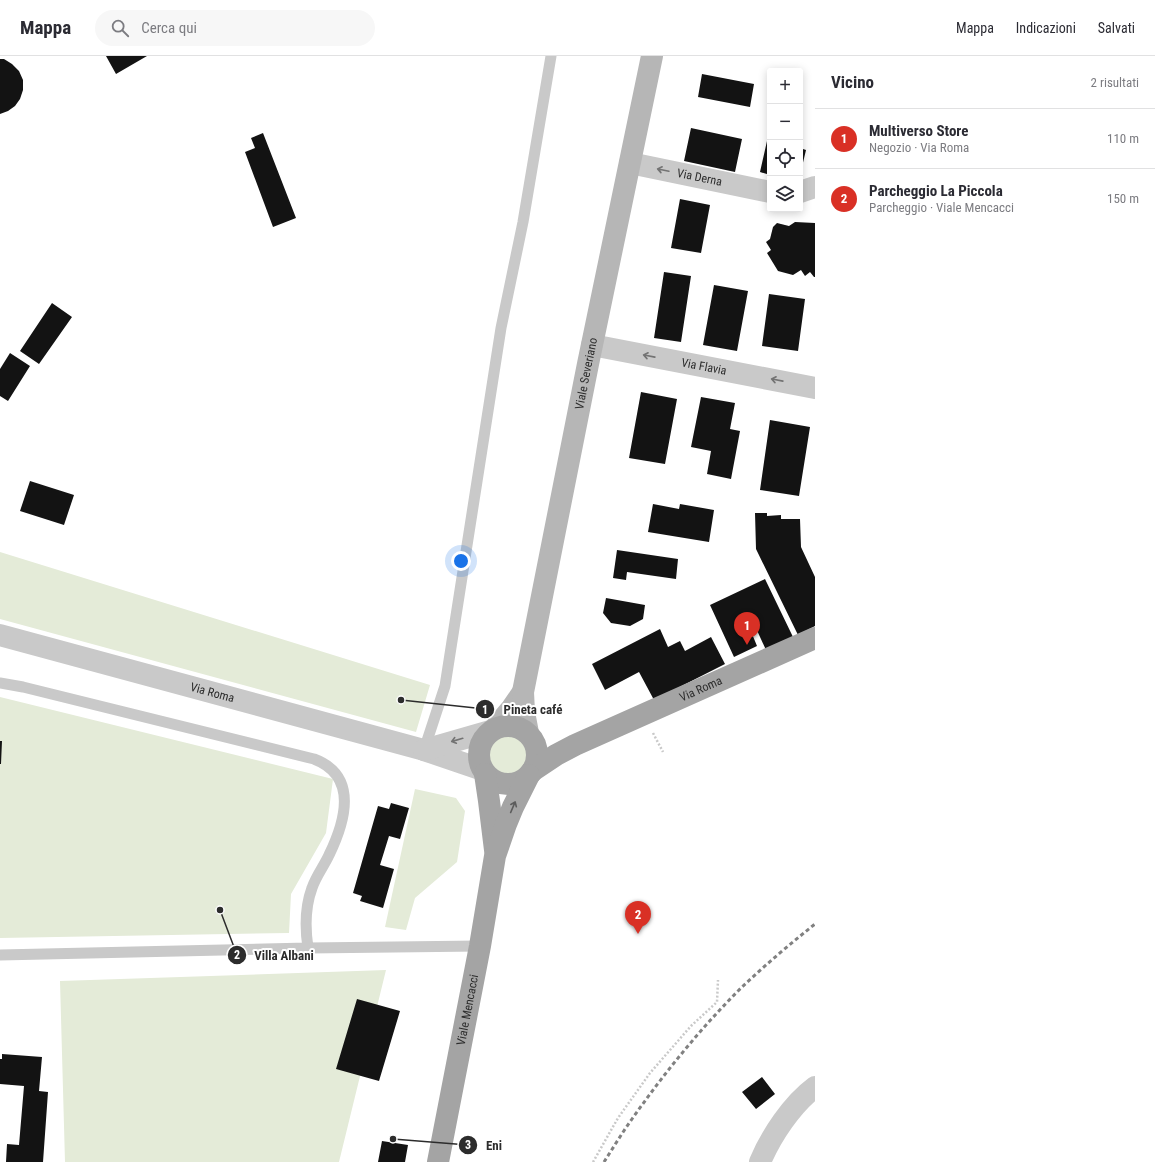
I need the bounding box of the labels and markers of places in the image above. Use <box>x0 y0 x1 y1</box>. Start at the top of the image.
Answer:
pin: 1 <box>734 612 760 645</box>
callout: Pineta café <box>475 697 570 722</box>
pin: 2 <box>625 901 651 934</box>
callout: Villa Albani <box>227 942 322 967</box>
callout: Eni <box>458 1133 510 1158</box>

